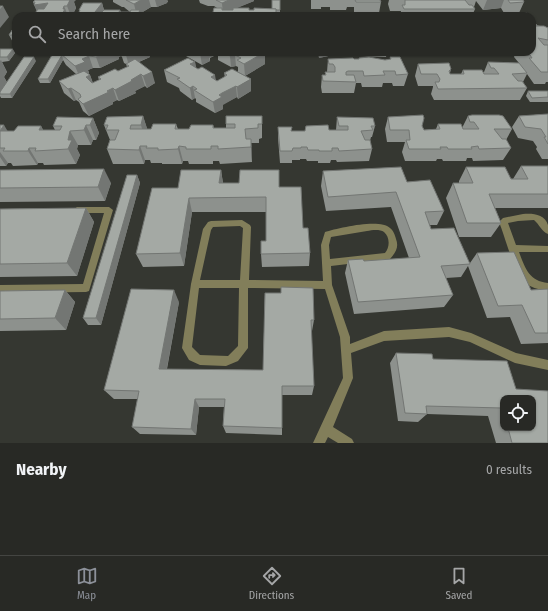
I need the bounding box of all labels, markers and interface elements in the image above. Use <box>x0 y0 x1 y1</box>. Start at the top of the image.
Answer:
search box <box>12 12 536 56</box>
icon: search <box>26 23 48 45</box>
text: Search here <box>58 25 130 43</box>
map controls <box>500 395 536 431</box>
button: locate <box>500 395 536 431</box>
text: Nearby <box>16 459 67 480</box>
text: 0 results <box>486 462 532 477</box>
tab: Map <box>76 565 98 602</box>
tab: Directions <box>249 565 294 602</box>
tab: Saved <box>446 565 472 602</box>

